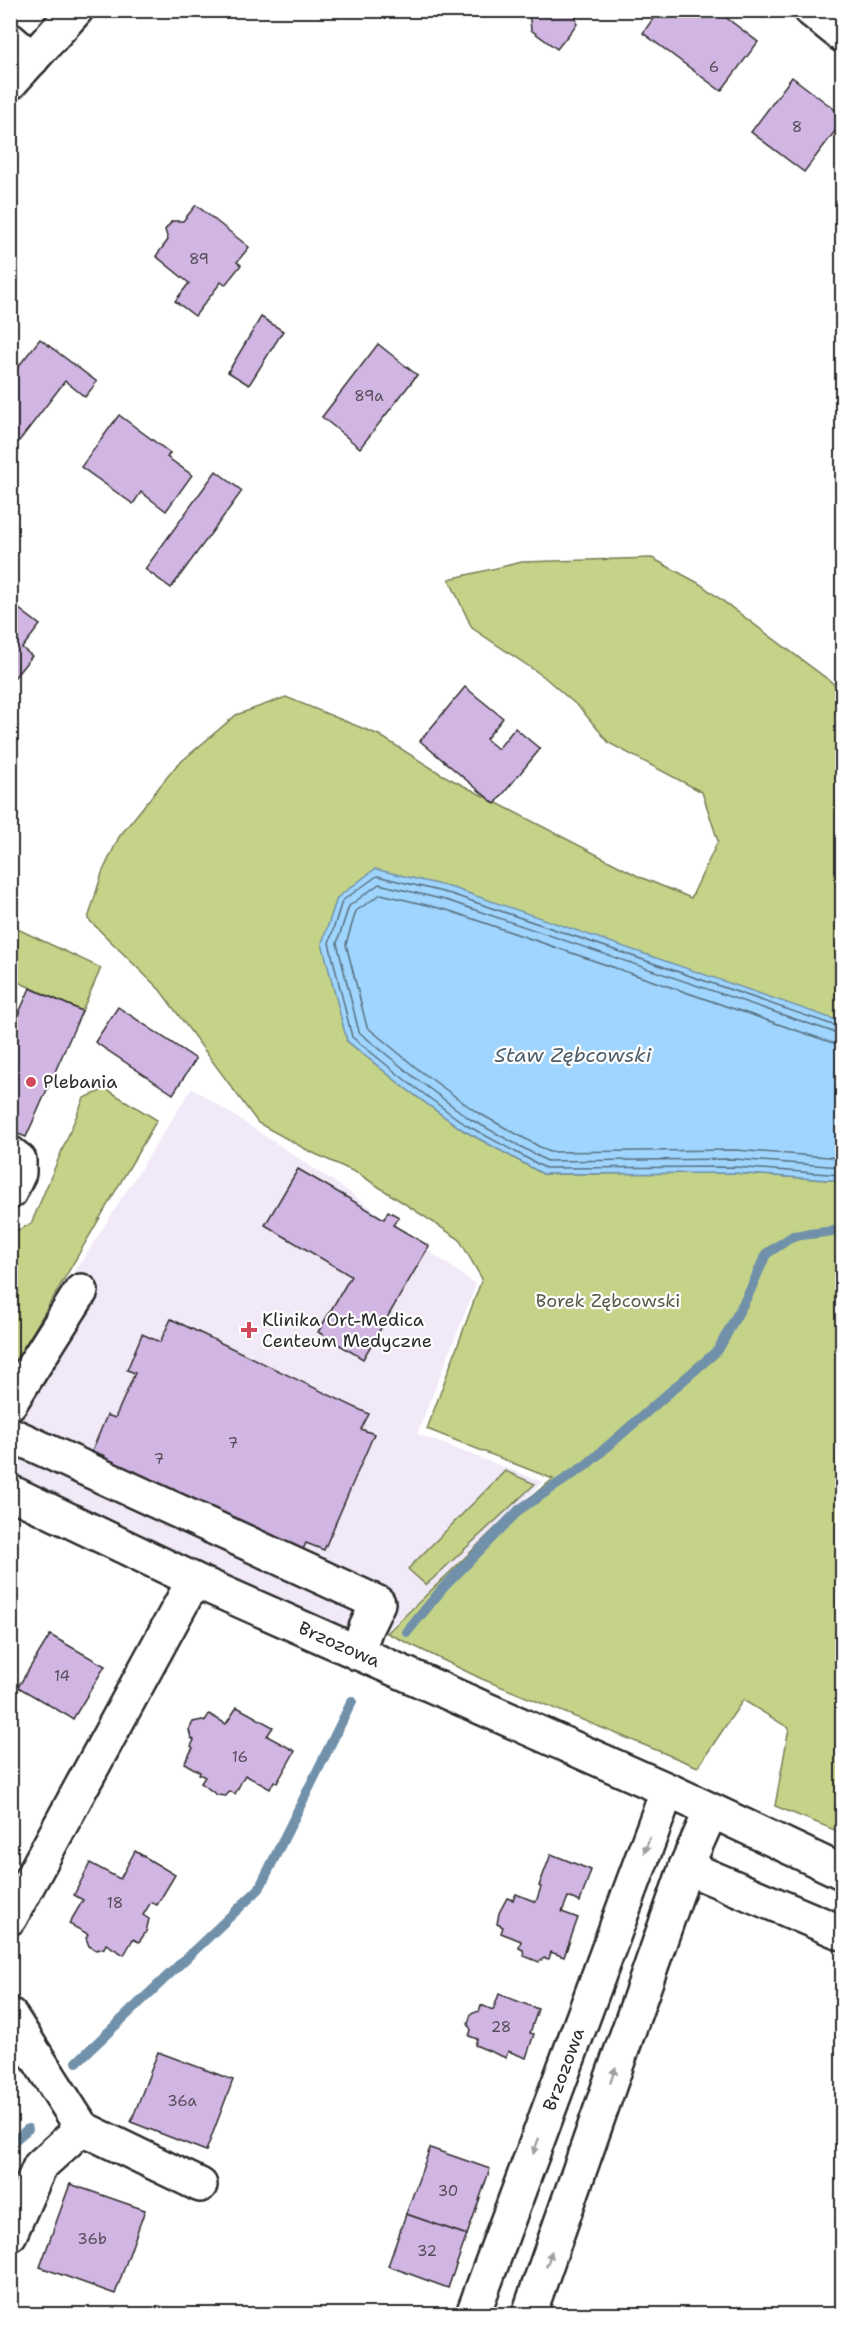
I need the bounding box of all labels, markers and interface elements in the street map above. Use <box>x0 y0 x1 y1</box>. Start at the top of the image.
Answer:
house number: 6 <box>709 57 719 77</box>
house number: 8 <box>792 117 802 137</box>
house number: 89 <box>189 249 209 269</box>
house number: 89a <box>354 386 384 406</box>
water label: Staw Zębcowski <box>495 1042 652 1068</box>
place label: Plebania <box>43 1070 117 1094</box>
marker: Plebania <box>24 1075 38 1089</box>
park label: Borek Zębcowski <box>536 1289 680 1313</box>
place label: Klinika Ort-Medica Centeum Medyczne <box>262 1308 432 1353</box>
marker: Klinika Ort-Medica Centeum Medyczne <box>240 1321 258 1339</box>
house number: 7 <box>228 1433 238 1453</box>
house number: 7 <box>154 1449 164 1469</box>
street label: Brzozowa <box>295 1616 384 1673</box>
house number: 14 <box>54 1666 70 1686</box>
house number: 16 <box>232 1747 248 1767</box>
one-way arrow <box>642 1836 652 1854</box>
house number: 18 <box>107 1893 123 1913</box>
house number: 28 <box>491 2017 511 2037</box>
street label: Brzozowa <box>537 2025 590 2114</box>
one-way arrow <box>609 2066 619 2084</box>
house number: 36a <box>167 2091 198 2111</box>
one-way arrow <box>530 2137 540 2155</box>
house number: 30 <box>438 2181 458 2201</box>
house number: 36b <box>77 2229 107 2249</box>
house number: 32 <box>417 2241 437 2261</box>
one-way arrow <box>544 2250 554 2268</box>

